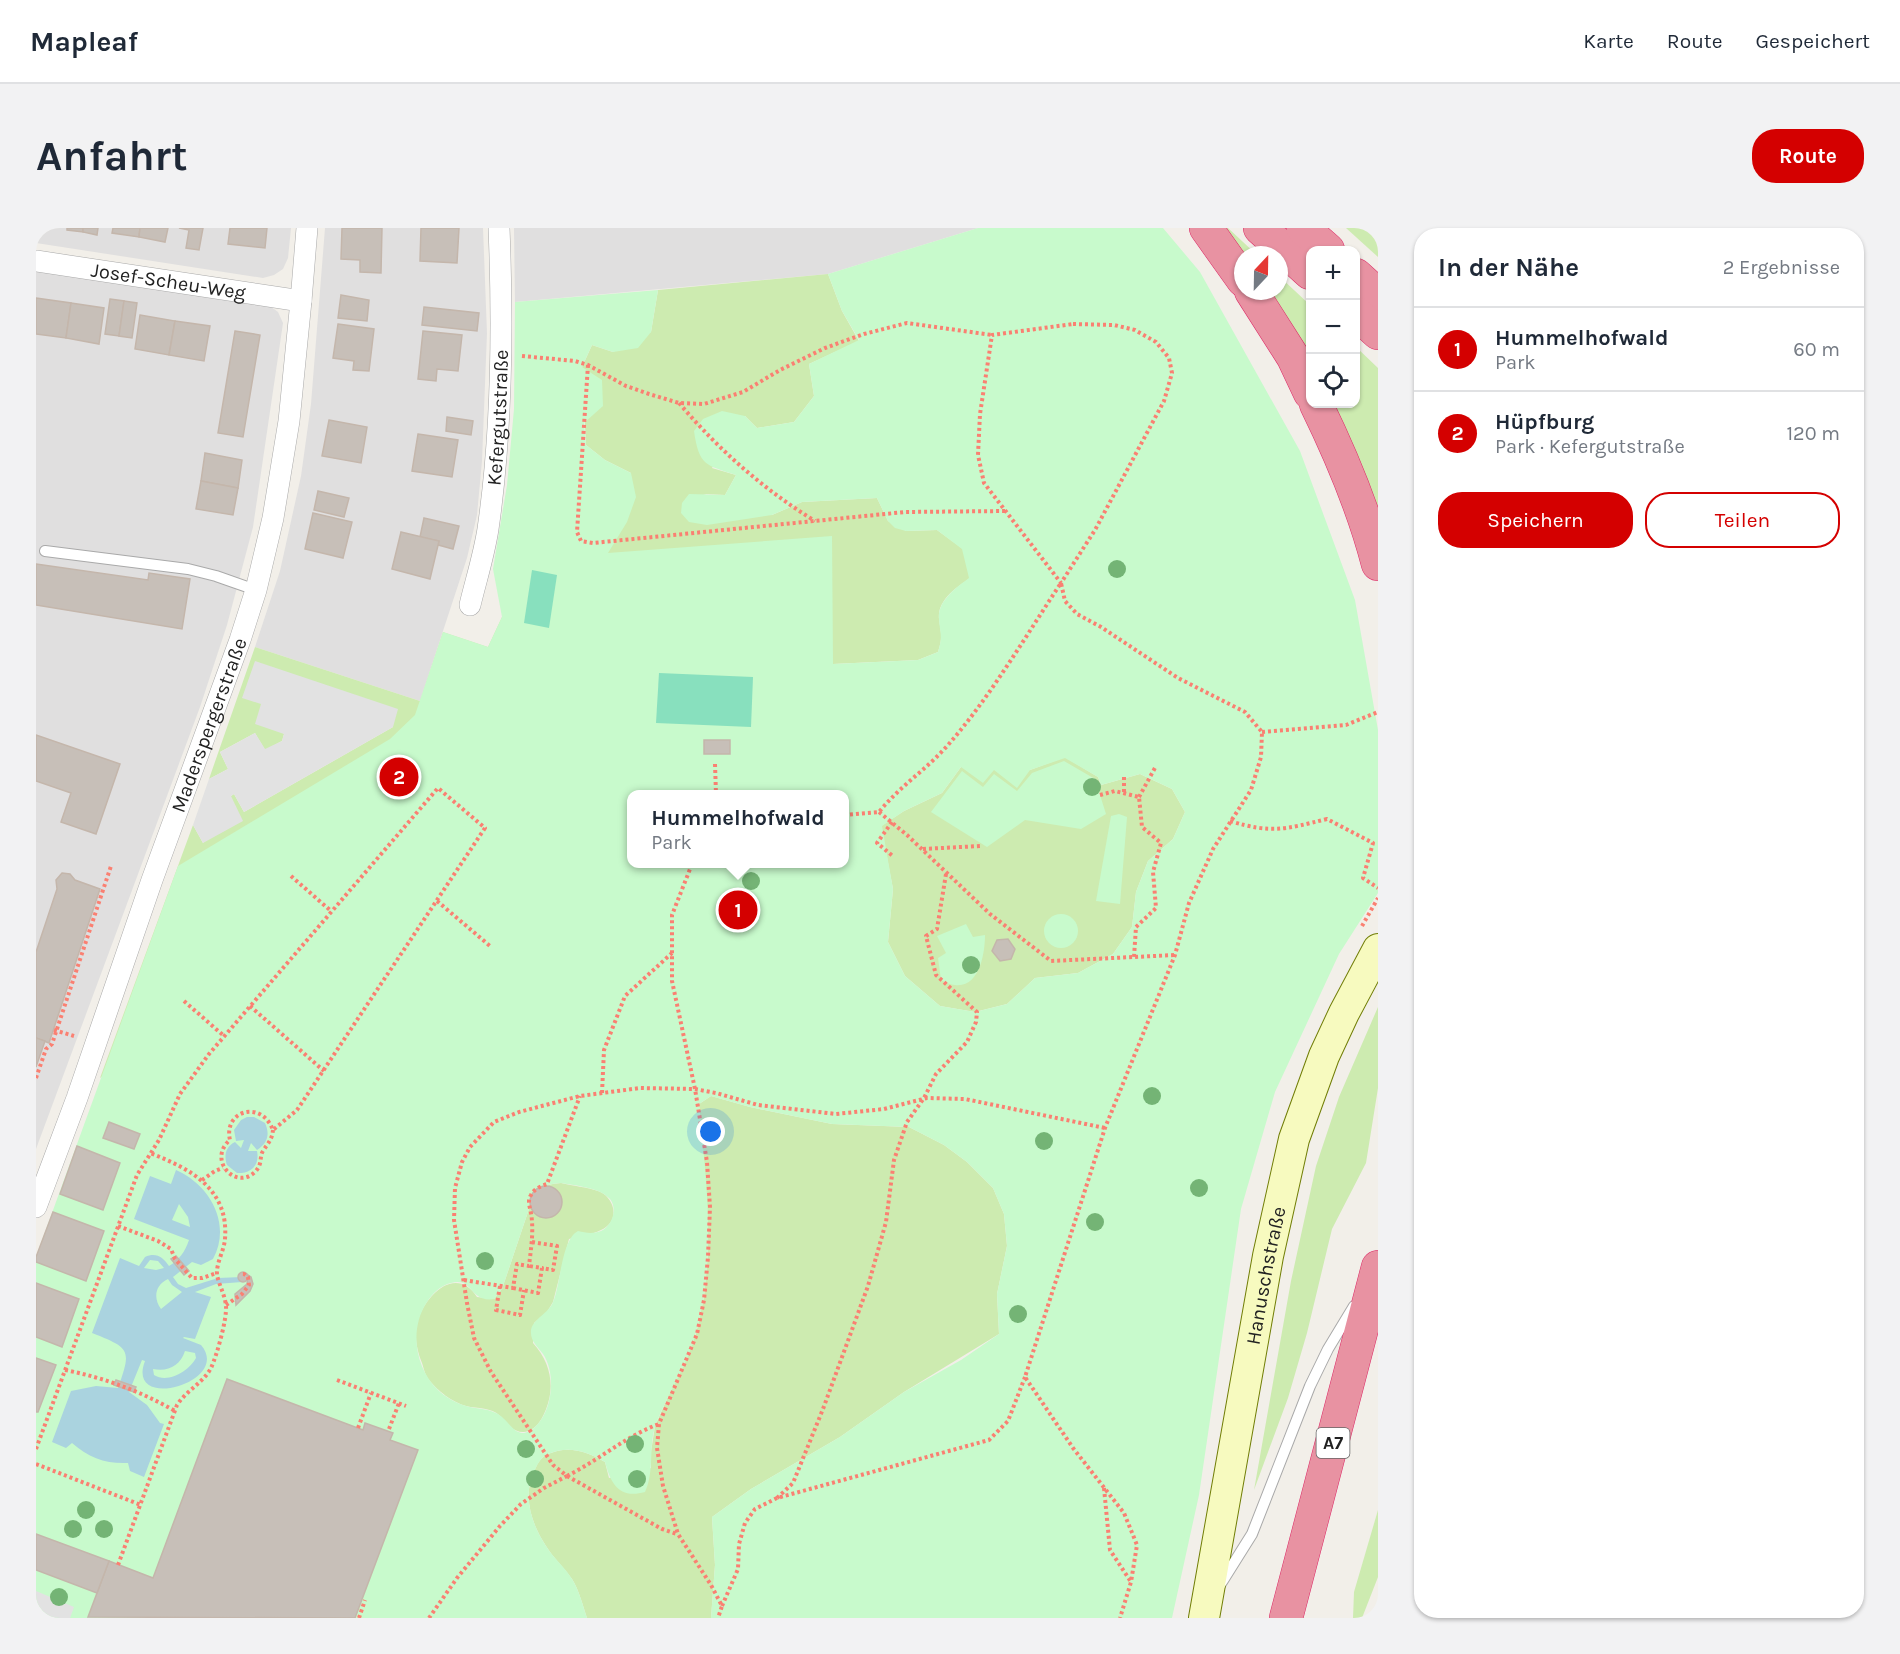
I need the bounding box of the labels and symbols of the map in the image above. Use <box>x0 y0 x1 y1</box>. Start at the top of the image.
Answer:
north arrow <box>1234 246 1288 300</box>
street label: Josef-Scheu-Weg <box>89 258 247 305</box>
street label: Kefergutstraße <box>482 349 513 487</box>
street label: Maderspergerstraße <box>167 635 252 816</box>
pin: 2 <box>380 754 418 800</box>
pin: 1 <box>718 888 758 932</box>
your location <box>696 1117 725 1146</box>
street label: Hanuschstraße <box>1242 1204 1291 1347</box>
road number: A7 <box>1316 1428 1350 1458</box>

